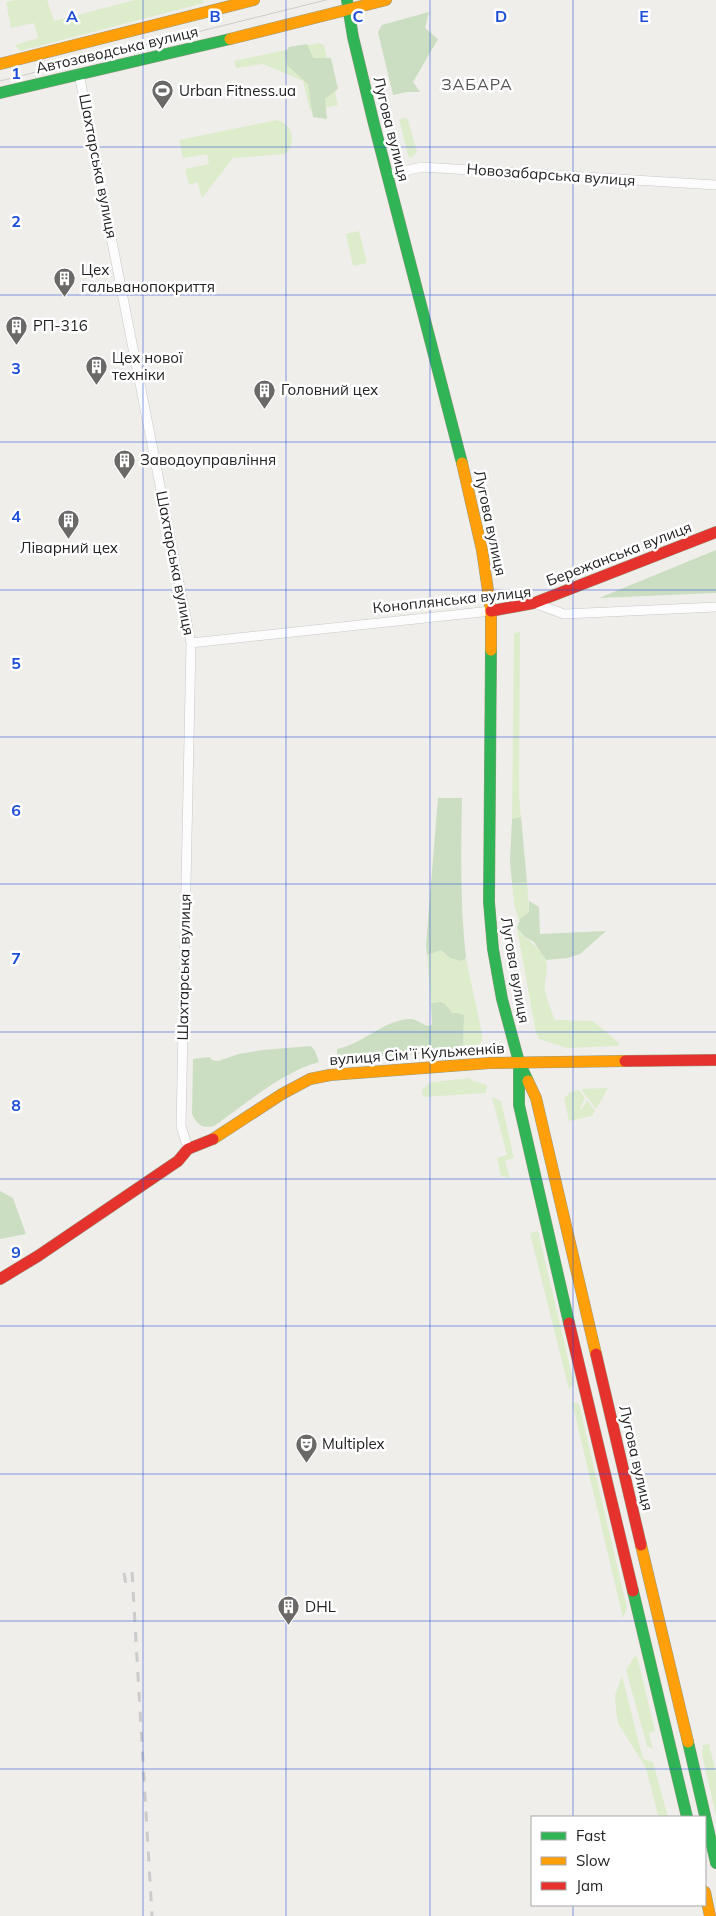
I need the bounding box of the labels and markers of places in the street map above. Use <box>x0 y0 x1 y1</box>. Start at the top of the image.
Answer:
sports icon: Urban Fitness.ua <box>151 79 175 110</box>
place label: Urban Fitness.ua <box>179 81 296 100</box>
place label: Цех гальванопокриття <box>81 260 215 296</box>
building icon: Цех гальванопокриття <box>53 267 77 298</box>
building icon: РП-316 <box>5 314 29 345</box>
place label: РП-316 <box>33 316 88 335</box>
place label: Цех нової техніки <box>112 348 183 384</box>
building icon: Цех нової техніки <box>84 355 108 386</box>
building icon: Головний цех <box>253 378 277 409</box>
place label: Головний цех <box>281 380 378 399</box>
building icon: Заводоуправління <box>112 448 136 479</box>
place label: Заводоуправління <box>140 450 276 469</box>
building icon: Ліварний цех <box>57 508 81 539</box>
place label: Ліварний цех <box>20 538 118 557</box>
theatre icon: Multiplex <box>294 1432 318 1463</box>
place label: Multiplex <box>322 1434 385 1453</box>
building icon: DHL <box>277 1595 301 1626</box>
place label: DHL <box>305 1597 336 1616</box>

